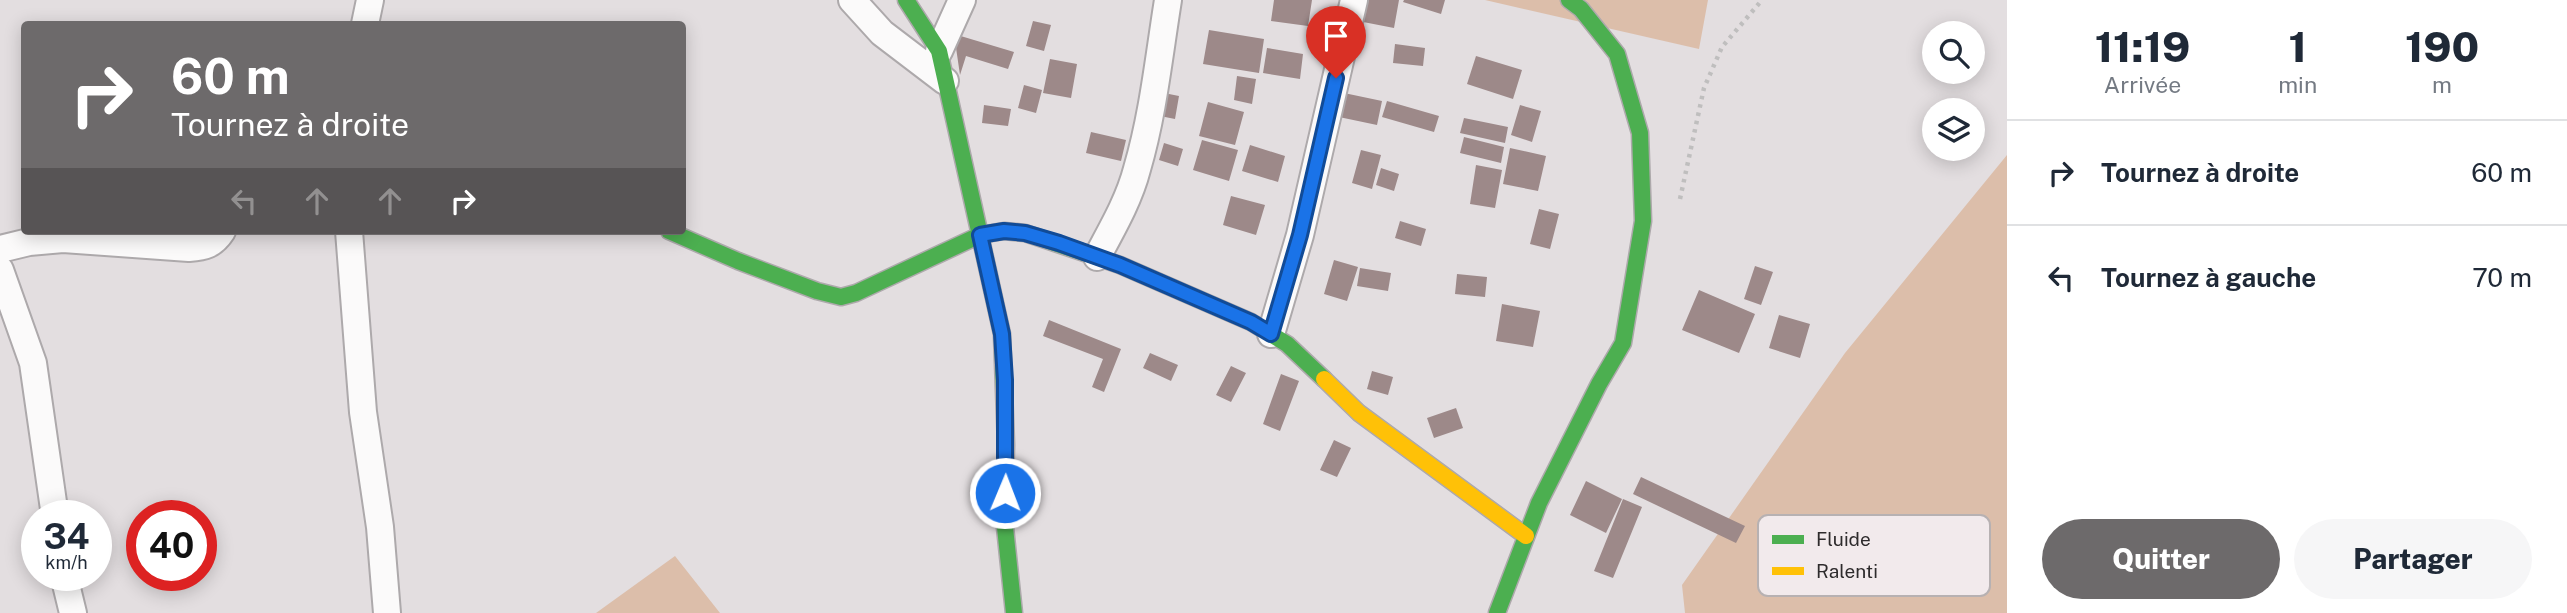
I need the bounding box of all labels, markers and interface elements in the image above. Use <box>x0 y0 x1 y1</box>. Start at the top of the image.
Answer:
pin <box>1306 6 1366 78</box>
icon: arrive <box>1317 17 1355 55</box>
map controls <box>1922 21 1985 161</box>
button: search <box>1922 21 1985 84</box>
text: 11:19 <box>2095 22 2190 71</box>
text: 1 <box>2288 22 2307 71</box>
text: 190 <box>2405 22 2479 71</box>
text: 60 m <box>171 47 290 105</box>
icon: right <box>56 49 147 140</box>
text: Arrivée <box>2104 71 2181 98</box>
text: min <box>2278 71 2317 98</box>
text: m <box>2432 71 2452 98</box>
button: layers <box>1922 98 1985 161</box>
text: Tournez à droite <box>171 106 409 143</box>
icon: right <box>2042 154 2080 192</box>
text: Tournez à droite <box>2101 157 2299 188</box>
text: 60 m <box>2471 157 2532 188</box>
icon: left <box>225 182 263 220</box>
icon: ahead <box>298 182 336 220</box>
icon: ahead <box>371 182 409 220</box>
icon: right <box>444 182 482 220</box>
icon: left <box>2042 259 2080 297</box>
text: Tournez à gauche <box>2101 262 2316 293</box>
text: 70 m <box>2472 262 2532 293</box>
position arrow <box>968 456 1042 530</box>
speed limit sign: 40 <box>126 500 217 591</box>
legend <box>1758 515 1990 596</box>
text: 34 <box>43 516 90 557</box>
button: Quitter <box>2042 519 2280 599</box>
button: Partager <box>2294 519 2532 599</box>
text: Fluide <box>1816 528 1871 550</box>
text: km/h <box>45 552 88 573</box>
text: Ralenti <box>1816 560 1878 582</box>

